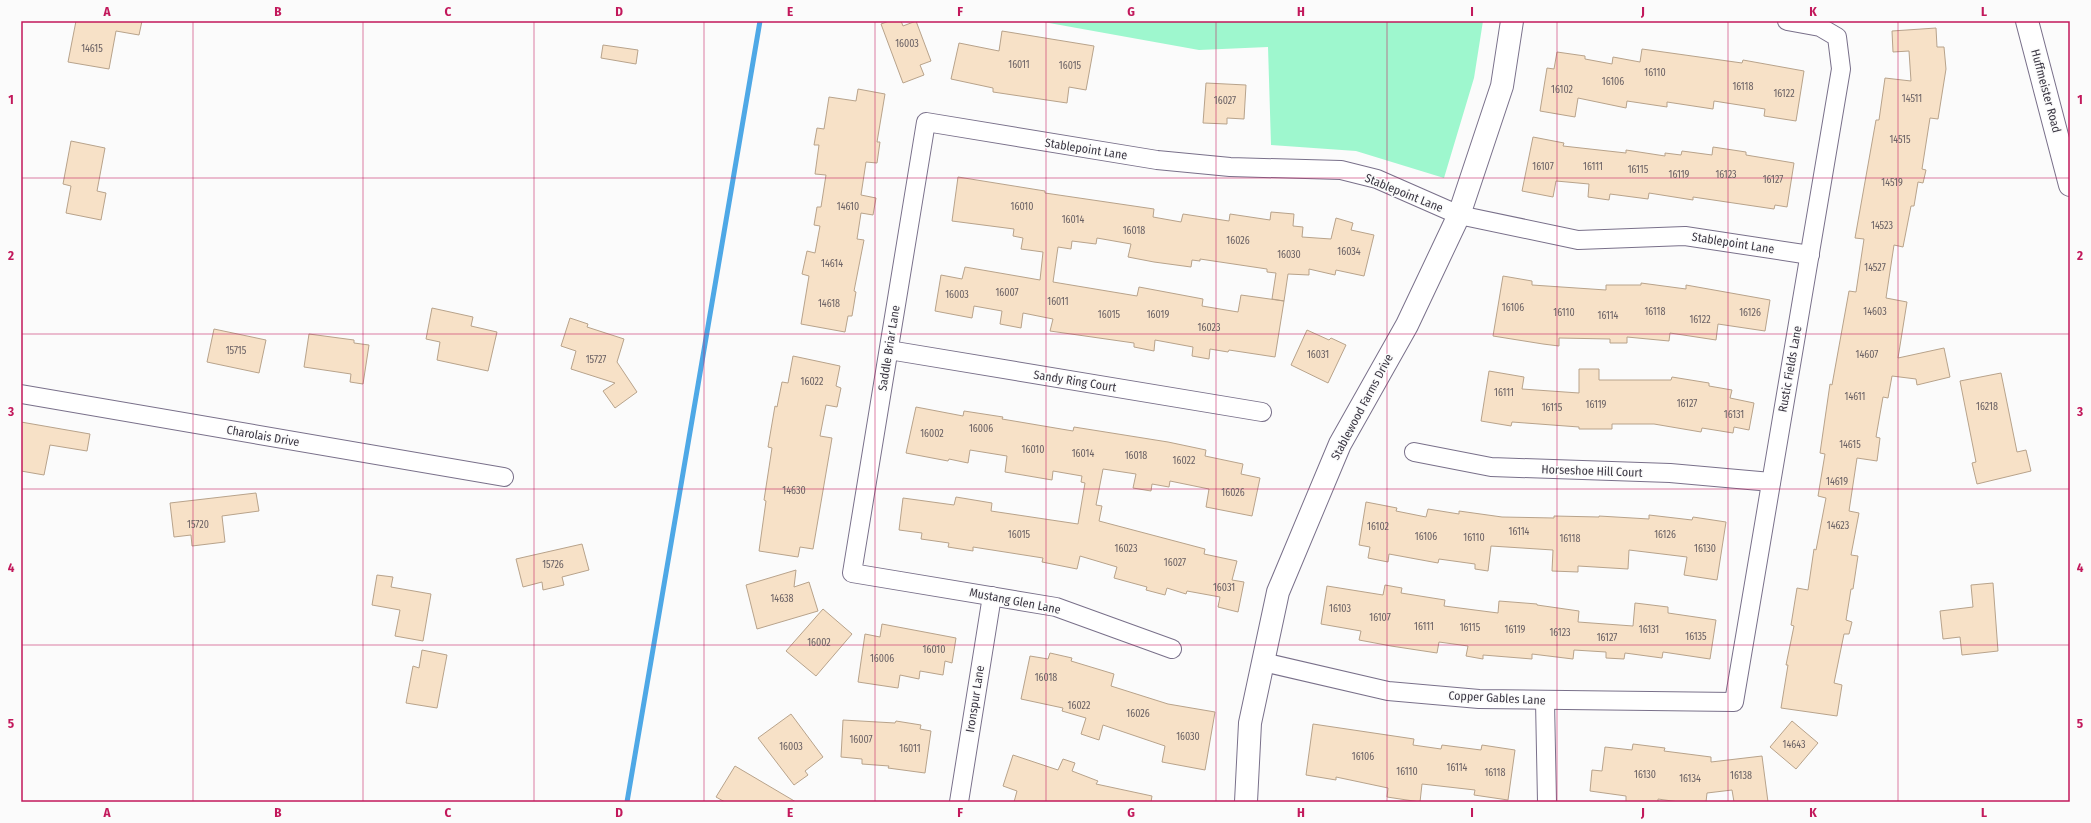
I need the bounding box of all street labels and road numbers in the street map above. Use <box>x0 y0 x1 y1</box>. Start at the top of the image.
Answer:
street label: Huffmeister Road <box>2028 48 2064 134</box>
street label: Stablepoint Lane <box>1044 136 1128 162</box>
street label: Stablepoint Lane <box>1363 171 1445 215</box>
street label: Stablepoint Lane <box>1691 230 1775 256</box>
street label: Saddle Briar Lane <box>875 304 903 392</box>
street label: Rustic Fields Lane <box>1776 325 1805 413</box>
street label: Stablewood Farms Drive <box>1328 352 1396 462</box>
street label: Sandy Ring Court <box>1033 368 1117 394</box>
street label: Charolais Drive <box>225 423 301 449</box>
street label: Horseshoe Hill Court <box>1541 462 1643 480</box>
street label: Mustang Glen Lane <box>968 585 1062 617</box>
street label: Ironspur Lane <box>963 664 987 734</box>
street label: Copper Gables Lane <box>1448 688 1546 708</box>

